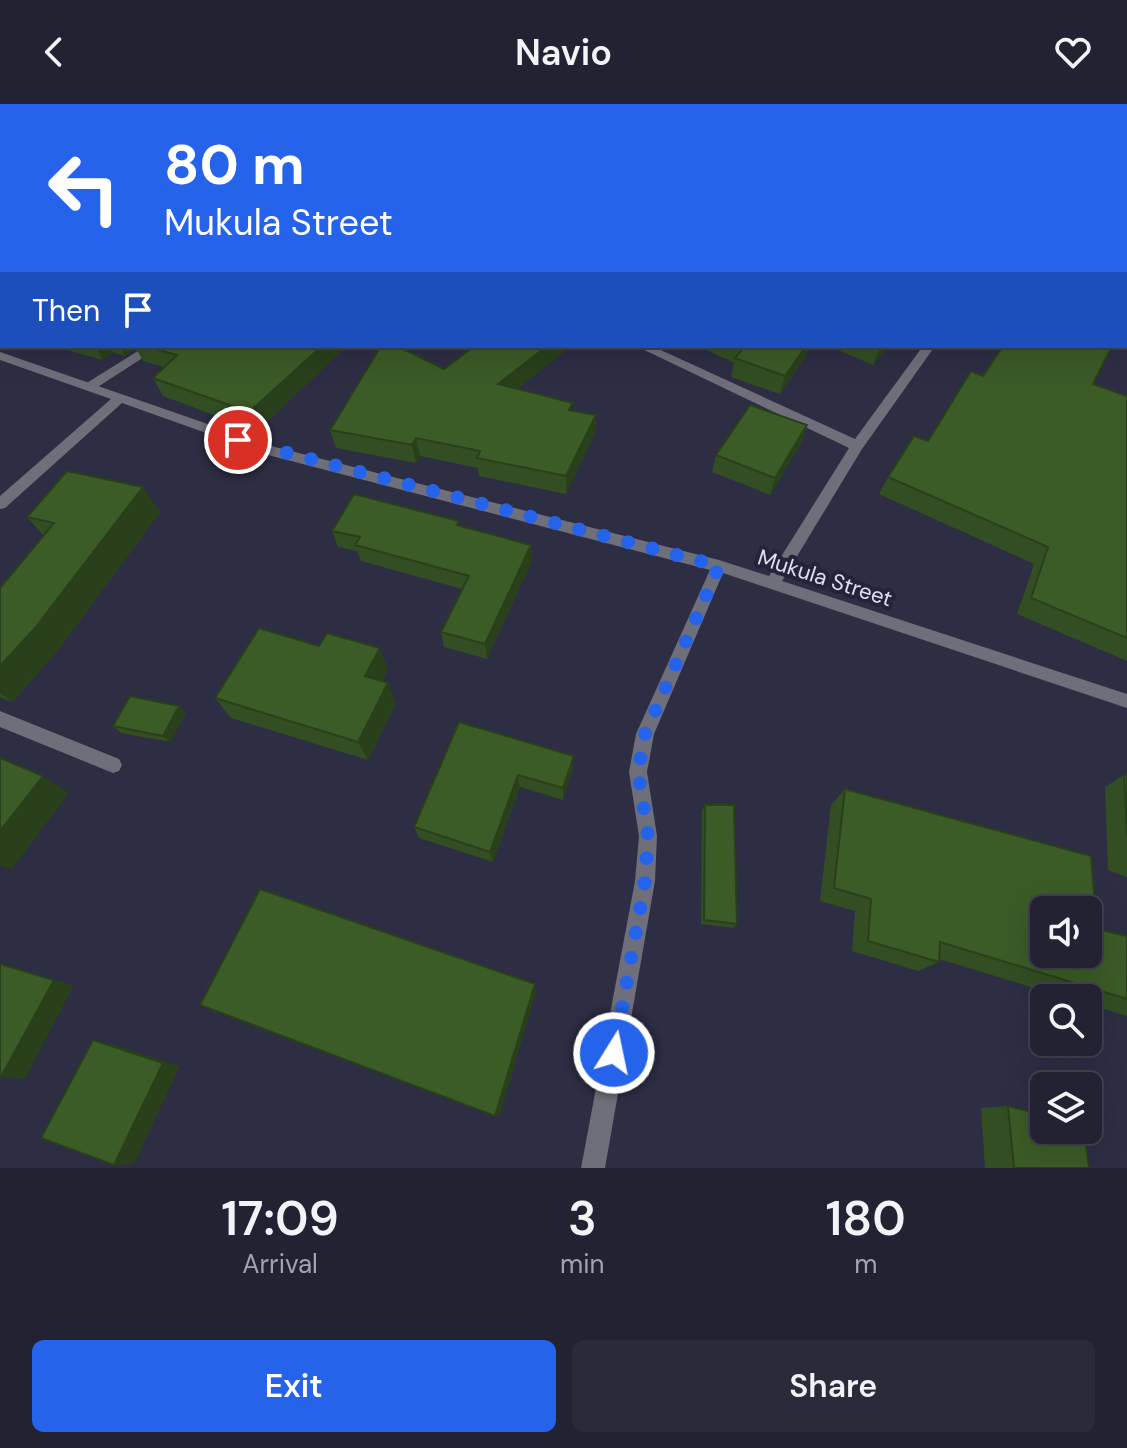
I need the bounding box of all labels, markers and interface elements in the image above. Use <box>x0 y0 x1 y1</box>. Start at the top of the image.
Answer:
text: Navio <box>515 29 612 76</box>
icon: back <box>32 30 76 74</box>
icon: heart <box>1051 30 1095 74</box>
text: 80 m <box>164 128 305 201</box>
icon: left <box>32 136 136 240</box>
text: Mukula Street <box>164 199 393 246</box>
icon: arrive <box>116 288 160 332</box>
text: Then <box>32 291 100 330</box>
pin <box>204 406 272 474</box>
icon: arrive <box>216 418 260 462</box>
street label: Mukula Street <box>754 543 896 613</box>
map controls <box>1030 896 1102 1144</box>
button: sound <box>1030 896 1102 968</box>
button: search <box>1030 984 1102 1056</box>
position arrow <box>572 1011 656 1095</box>
button: layers <box>1030 1072 1102 1144</box>
text: 17:09 <box>221 1187 339 1250</box>
text: 3 <box>568 1187 597 1250</box>
text: 180 <box>826 1187 906 1250</box>
text: Arrival <box>242 1247 318 1281</box>
text: min <box>560 1247 604 1281</box>
text: m <box>854 1247 877 1281</box>
button: Exit <box>32 1340 556 1432</box>
button: Share <box>572 1340 1095 1432</box>

